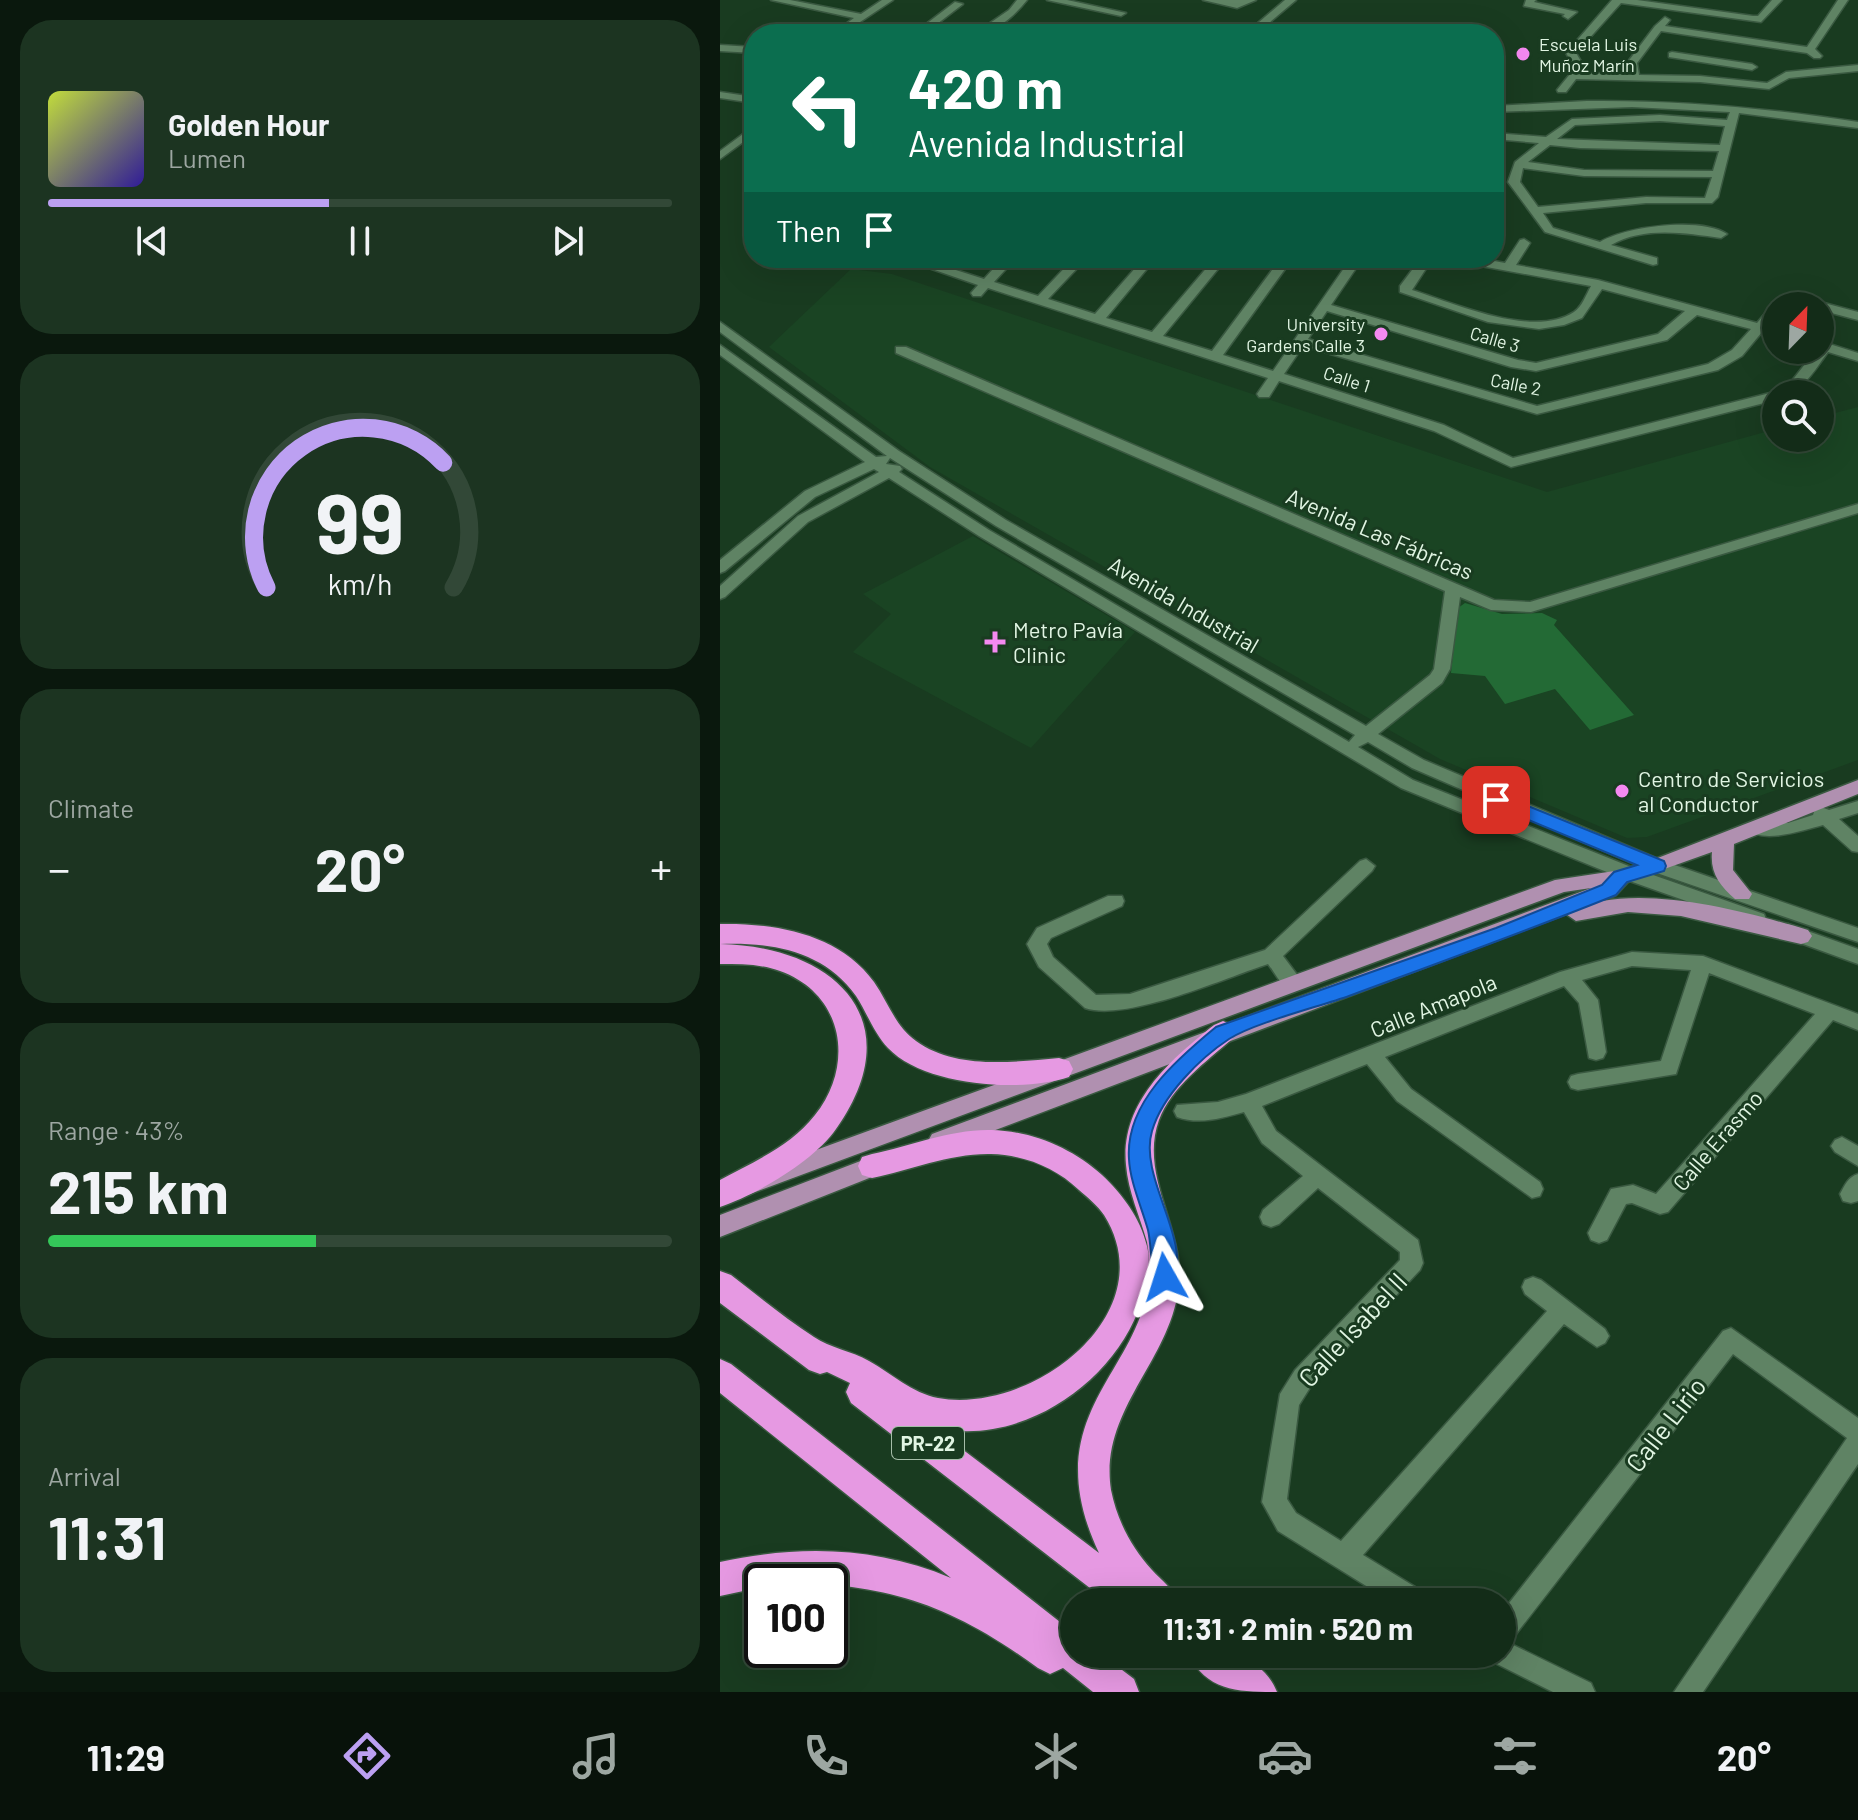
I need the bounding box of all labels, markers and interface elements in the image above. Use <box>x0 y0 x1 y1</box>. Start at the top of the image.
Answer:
place label: Escuela Luis Muñoz Marín <box>1539 33 1637 76</box>
marker: Escuela Luis Muñoz Marín <box>1514 45 1532 63</box>
text: 420 m <box>908 53 1063 120</box>
icon: left <box>776 56 880 160</box>
text: Golden Hour <box>168 106 330 142</box>
text: Avenida Industrial <box>908 121 1185 164</box>
text: Lumen <box>168 142 246 173</box>
icon: arrive <box>857 208 901 252</box>
text: Then <box>776 212 841 248</box>
icon: previous <box>130 219 174 263</box>
icon: pause <box>338 219 382 263</box>
icon: next <box>546 219 590 263</box>
north arrow <box>1762 292 1834 364</box>
map controls <box>1762 292 1834 452</box>
place label: University Gardens Calle 3 <box>1246 313 1365 356</box>
street label: Calle 3 <box>1468 321 1522 357</box>
marker: University Gardens Calle 3 <box>1372 325 1390 343</box>
street label: Calle 1 <box>1321 361 1373 397</box>
street label: Calle 2 <box>1489 368 1543 400</box>
button: search <box>1762 380 1834 452</box>
text: 99 <box>316 470 404 570</box>
street label: Avenida Las Fábricas <box>1283 482 1477 584</box>
street label: Avenida Industrial <box>1104 550 1264 658</box>
text: km/h <box>328 566 392 601</box>
place label: Metro Pavía Clinic <box>1013 616 1123 667</box>
marker: Metro Pavía Clinic <box>984 631 1006 653</box>
place label: Centro de Servicios al Conductor <box>1638 765 1824 816</box>
pin <box>1462 766 1530 834</box>
icon: arrive <box>1474 778 1518 822</box>
marker: Centro de Servicios al Conductor <box>1613 782 1631 800</box>
text: Climate <box>48 792 134 823</box>
text: 20° <box>315 832 405 904</box>
text: − <box>48 841 70 894</box>
text: + <box>650 841 672 894</box>
street label: Calle Amapola <box>1366 968 1500 1042</box>
street label: Calle Erasmo <box>1667 1085 1767 1195</box>
text: Range · 43% <box>48 1114 185 1145</box>
text: 215 km <box>48 1154 229 1226</box>
position arrow <box>1123 1235 1207 1319</box>
street label: Calle Isabel II <box>1291 1265 1413 1393</box>
street label: Calle Lirio <box>1618 1370 1712 1478</box>
road number: PR-22 <box>892 1427 964 1459</box>
text: Arrival <box>48 1460 121 1491</box>
text: 11:31 <box>48 1500 166 1572</box>
speed limit sign: 100 <box>744 1564 848 1668</box>
text: 11:31 · 2 min · 520 m <box>1163 1610 1413 1646</box>
icon: directions <box>339 1728 395 1784</box>
icon: music <box>568 1728 624 1784</box>
icon: phone <box>798 1728 854 1784</box>
icon: climate <box>1028 1728 1084 1784</box>
icon: car <box>1257 1728 1313 1784</box>
icon: filters <box>1487 1728 1543 1784</box>
text: 11:29 <box>87 1735 165 1778</box>
text: 20° <box>1717 1735 1771 1778</box>

